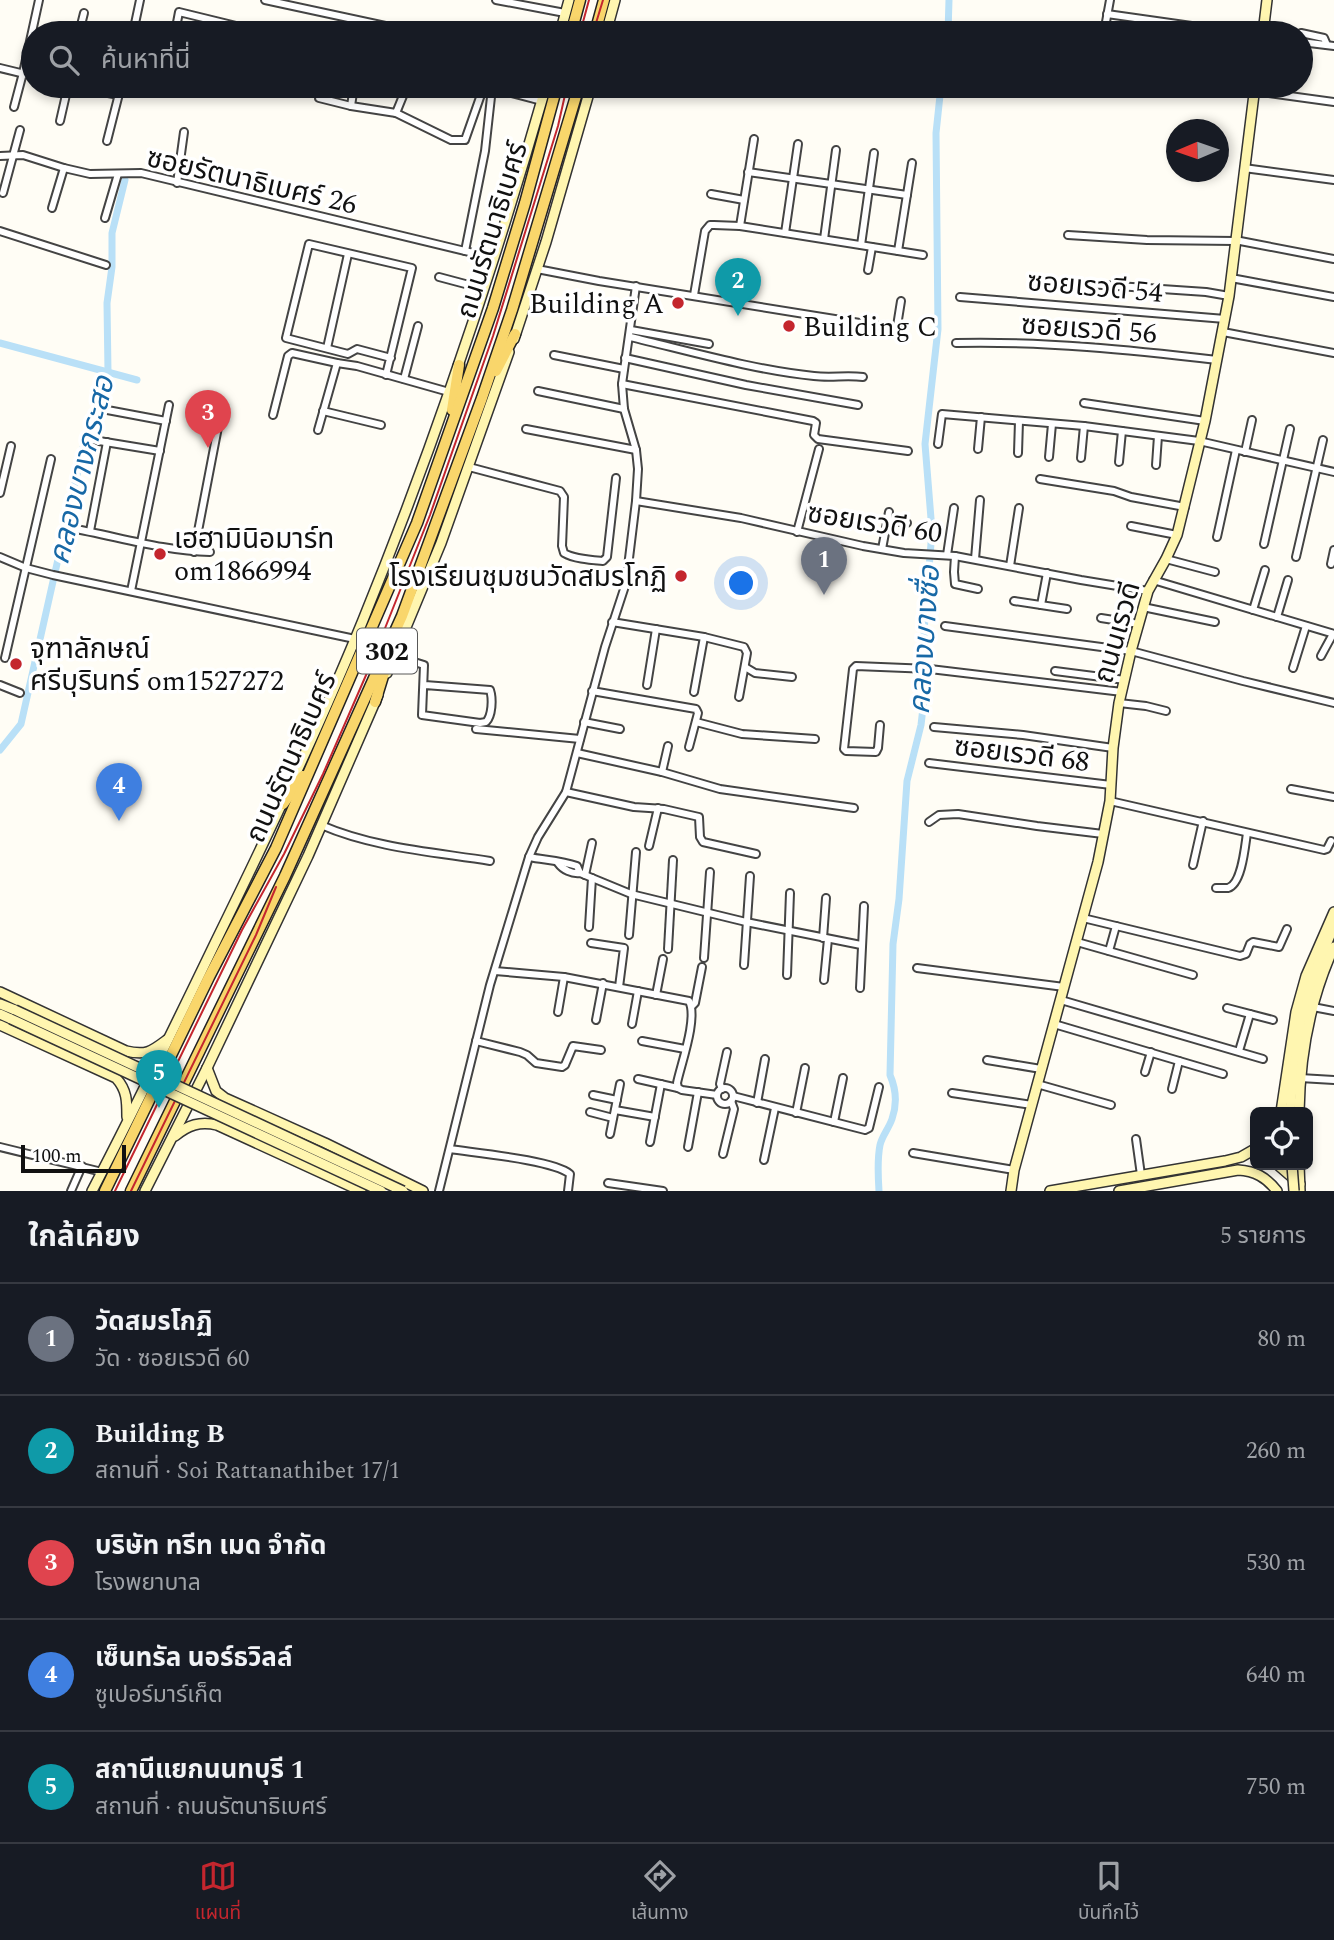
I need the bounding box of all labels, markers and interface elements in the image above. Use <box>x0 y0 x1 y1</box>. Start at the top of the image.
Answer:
search box <box>21 21 1313 98</box>
text: ค้นหาที่นี่ <box>101 40 191 80</box>
icon: search <box>45 41 83 79</box>
north arrow <box>1166 119 1229 182</box>
street label: ซอยรัตนาธิเบศร์ 26 <box>142 136 361 227</box>
street label: ถนนรัตนาธิเบศร์ <box>445 136 540 324</box>
pin: 2 <box>715 258 761 316</box>
street label: ซอยเรวดี 54 <box>1025 260 1164 315</box>
place label: Building A <box>529 283 664 326</box>
marker: Building A <box>670 295 686 311</box>
street label: ซอยเรวดี 56 <box>1020 303 1158 356</box>
place label: Building C <box>803 306 937 349</box>
marker: Building C <box>781 318 797 334</box>
water label: คลองบางกระสอ <box>36 370 128 569</box>
pin: 3 <box>185 390 231 448</box>
street label: ซอยเรวดี 60 <box>804 492 945 555</box>
place label: เฮฮามินิอมาร์ท om1866994 <box>174 518 334 593</box>
pin: 1 <box>801 537 847 595</box>
marker: เฮฮามินิอมาร์ท om1866994 <box>152 546 168 562</box>
place label: โรงเรียนชุมชนวัดสมรโกฏิ <box>389 556 667 599</box>
water label: คลองบางซื่อ <box>897 562 953 716</box>
your location <box>724 566 758 600</box>
marker: โรงเรียนชุมชนวัดสมรโกฏิ <box>673 568 689 584</box>
street label: ถนนเรวดี <box>1082 577 1152 688</box>
place label: จุฑาลักษณ์ ศรีบุรินทร์ om1527272 <box>30 628 284 703</box>
road number: 302 <box>357 628 417 674</box>
marker: จุฑาลักษณ์ ศรีบุรินทร์ om1527272 <box>8 656 24 672</box>
street label: ถนนรัตนาธิเบศร์ <box>235 664 349 850</box>
street label: ซอยเรวดี 68 <box>952 725 1092 784</box>
pin: 4 <box>96 763 142 821</box>
pin: 5 <box>136 1050 182 1108</box>
map controls <box>1250 1107 1313 1170</box>
button: locate <box>1250 1107 1313 1170</box>
scale bar <box>21 1142 126 1174</box>
text: 100 m <box>32 1142 82 1171</box>
text: ใกล้เคียง <box>28 1214 140 1260</box>
text: 5 รายการ <box>1220 1219 1306 1254</box>
text: วัดสมรโกฏิ <box>95 1302 213 1342</box>
text: 1 <box>45 1322 57 1357</box>
text: 80 m <box>1257 1322 1306 1357</box>
text: วัด · ซอยเรวดี 60 <box>95 1342 249 1377</box>
text: Building B <box>95 1414 225 1454</box>
text: 2 <box>45 1434 57 1469</box>
text: 260 m <box>1246 1434 1306 1469</box>
text: สถานที่ · Soi Rattanathibet 17/1 <box>95 1454 400 1489</box>
text: บริษัท ทรีท เมด จำกัด <box>95 1526 326 1566</box>
text: 3 <box>45 1546 57 1581</box>
text: 530 m <box>1246 1546 1306 1581</box>
text: โรงพยาบาล <box>95 1566 201 1601</box>
text: เซ็นทรัล นอร์ธวิลล์ <box>95 1638 293 1678</box>
text: 4 <box>45 1658 57 1693</box>
text: 640 m <box>1246 1658 1306 1693</box>
text: ซูเปอร์มาร์เก็ต <box>95 1678 223 1713</box>
text: สถานีแยกนนทบุรี 1 <box>95 1750 305 1790</box>
text: 5 <box>45 1770 57 1805</box>
text: 750 m <box>1246 1770 1306 1805</box>
text: สถานที่ · ถนนรัตนาธิเบศร์ <box>95 1790 327 1825</box>
tab: แผนที่ <box>195 1857 241 1928</box>
tab: เส้นทาง <box>631 1857 688 1928</box>
tab: บันทึกไว้ <box>1078 1857 1139 1928</box>

